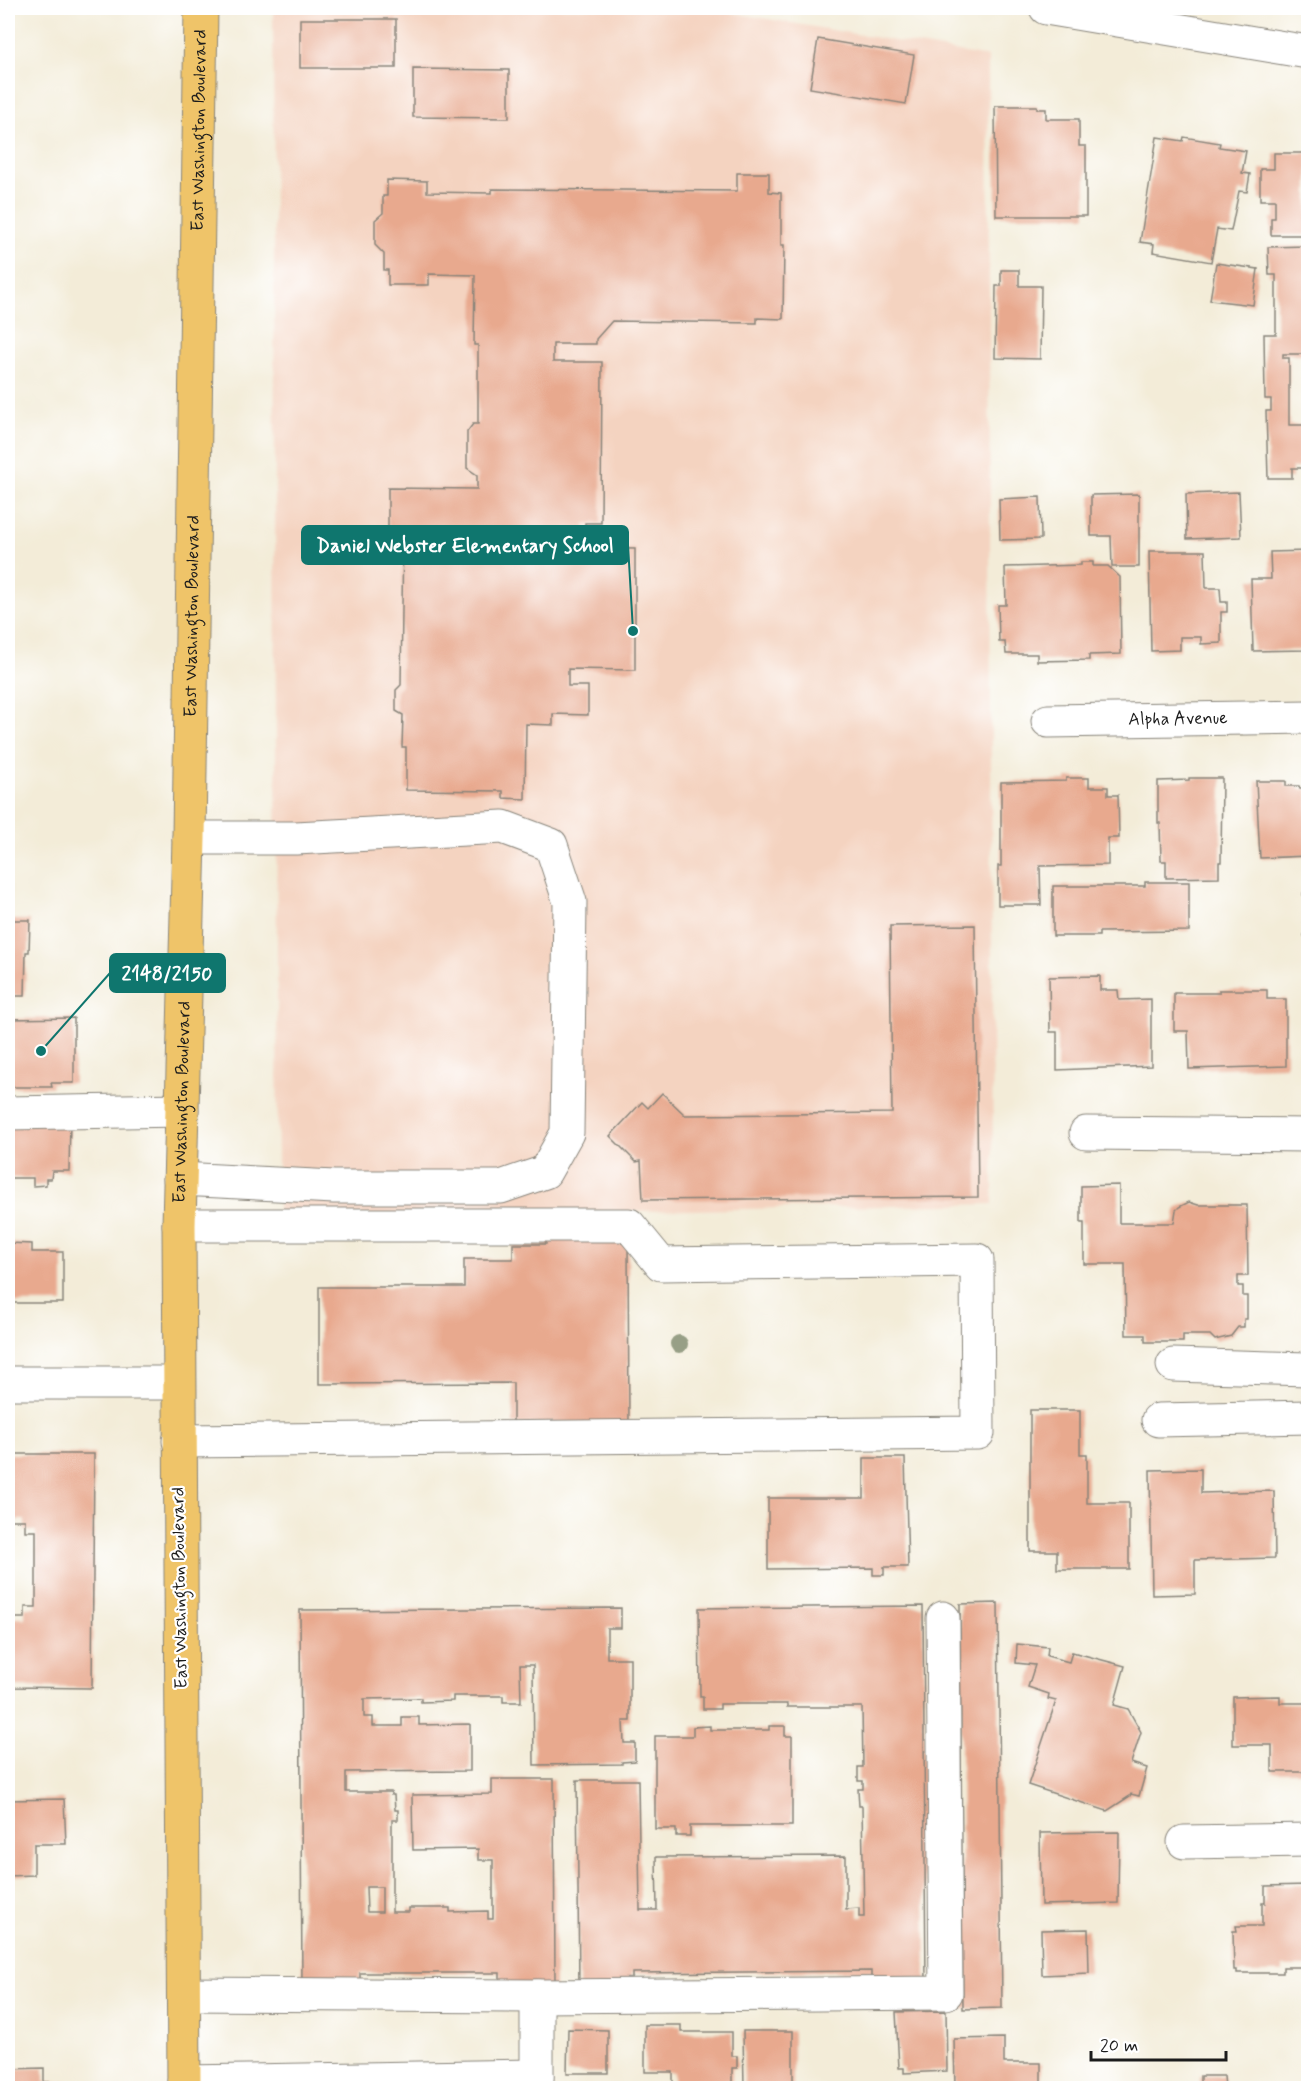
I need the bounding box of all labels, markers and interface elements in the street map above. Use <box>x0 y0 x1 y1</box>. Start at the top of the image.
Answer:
street label: East Washington Boulevard <box>186 29 213 231</box>
street label: East Washington Boulevard <box>179 515 206 717</box>
callout: Daniel Webster Elementary School <box>302 526 628 564</box>
text: Daniel Webster Elementary School <box>316 533 614 560</box>
street label: Alpha Avenue <box>1128 706 1228 732</box>
callout: 2148/2150 <box>110 954 225 992</box>
text: 2148/2150 <box>122 961 212 988</box>
street label: East Washington Boulevard <box>168 1001 197 1203</box>
street label: East Washington Boulevard <box>166 1487 196 1689</box>
scale bar <box>1091 2024 1226 2062</box>
text: 20 m <box>1100 2034 1138 2058</box>

